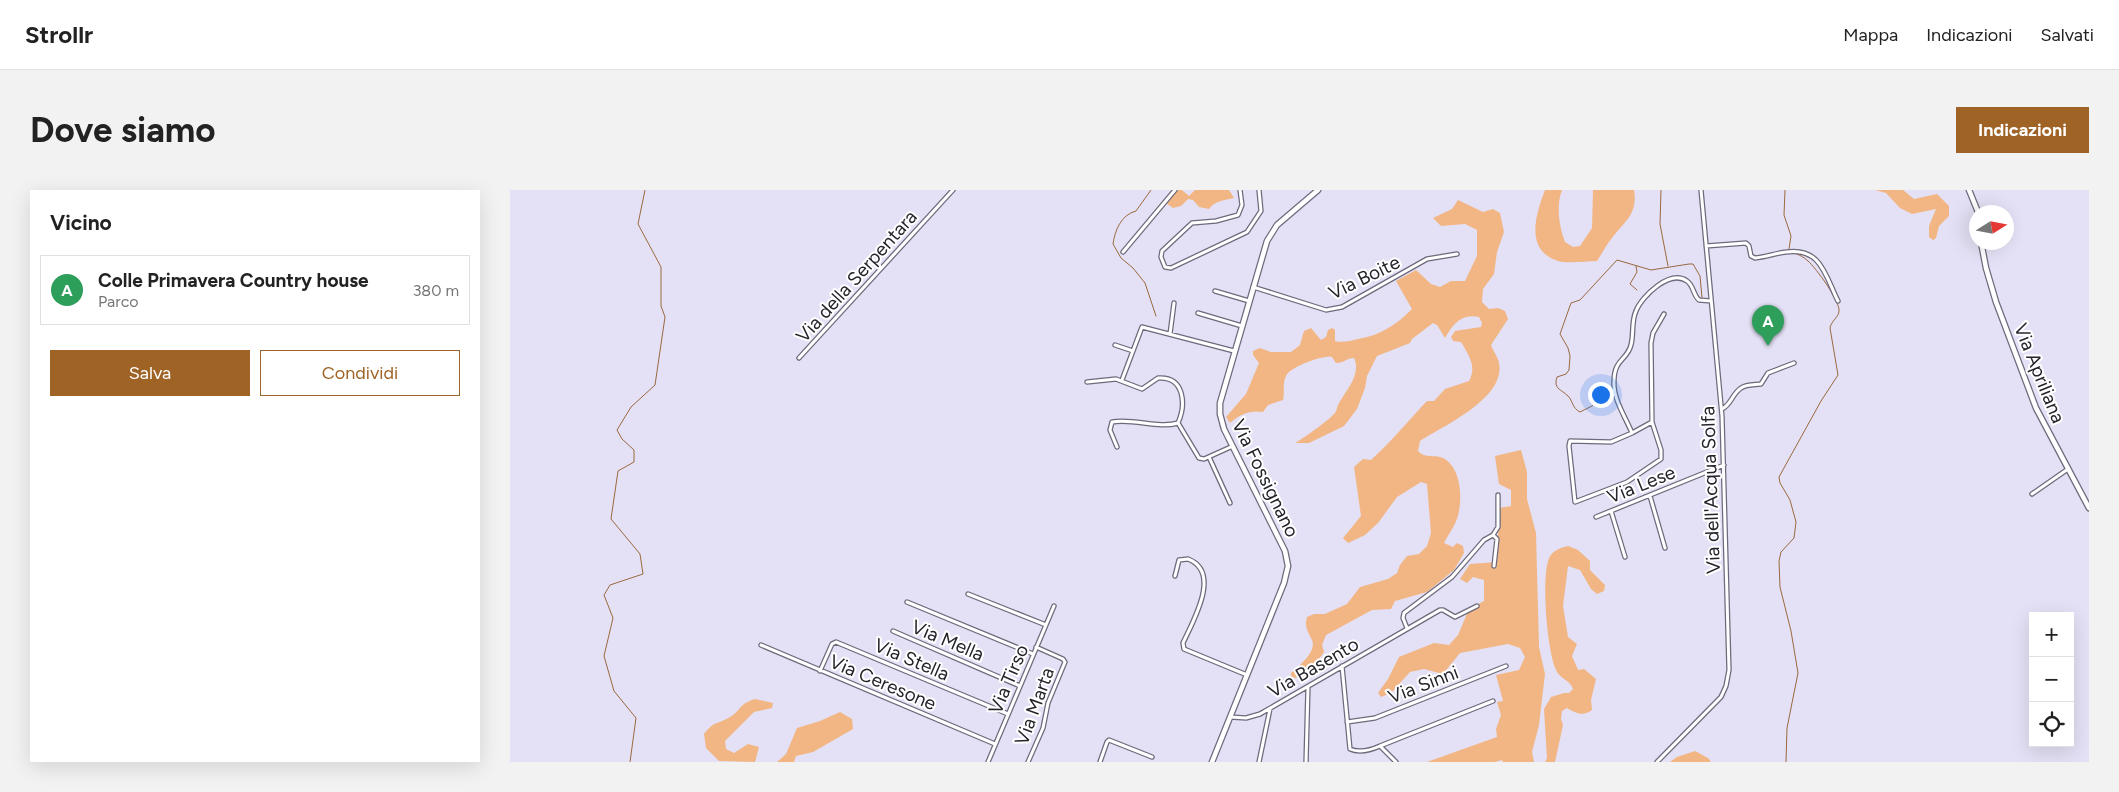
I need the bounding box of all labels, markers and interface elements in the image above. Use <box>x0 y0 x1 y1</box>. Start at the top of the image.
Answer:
text: Strollr <box>25 20 93 49</box>
text: Mappa <box>1843 24 1898 46</box>
text: Indicazioni <box>1926 24 2012 46</box>
text: Salvati <box>2040 24 2094 46</box>
button: Indicazioni <box>1956 107 2089 153</box>
text: Dove siamo <box>30 109 216 151</box>
north arrow <box>1969 205 2014 250</box>
street label: Via della Serpentara <box>791 206 922 347</box>
text: Vicino <box>50 210 112 235</box>
street label: Via Boite <box>1325 250 1404 305</box>
text: Colle Primavera Country house <box>98 269 369 292</box>
text: A <box>61 281 73 300</box>
text: 380 m <box>413 281 459 300</box>
text: Parco <box>98 292 139 311</box>
pin: A <box>1752 305 1784 346</box>
street label: Via Apriliana <box>2009 320 2070 426</box>
button: Salva <box>50 350 250 396</box>
button: Condividi <box>260 350 460 396</box>
your location <box>1588 382 1614 408</box>
street label: Via dell'Acqua Solfa <box>1696 406 1725 574</box>
street label: Via Fossignano <box>1227 415 1304 541</box>
street label: Via Lese <box>1604 460 1679 509</box>
map controls <box>2029 612 2074 747</box>
button: + <box>2029 612 2074 657</box>
street label: Via Mella <box>908 615 987 666</box>
street label: Via Basento <box>1264 632 1363 703</box>
street label: Via Stella <box>871 633 953 686</box>
street label: Via Tirso <box>984 641 1033 717</box>
street label: Via Ceresone <box>826 650 940 715</box>
button: − <box>2029 657 2074 702</box>
street label: Via Sinni <box>1385 661 1462 708</box>
street label: Via Marta <box>1010 664 1059 748</box>
button: locate <box>2029 702 2074 747</box>

